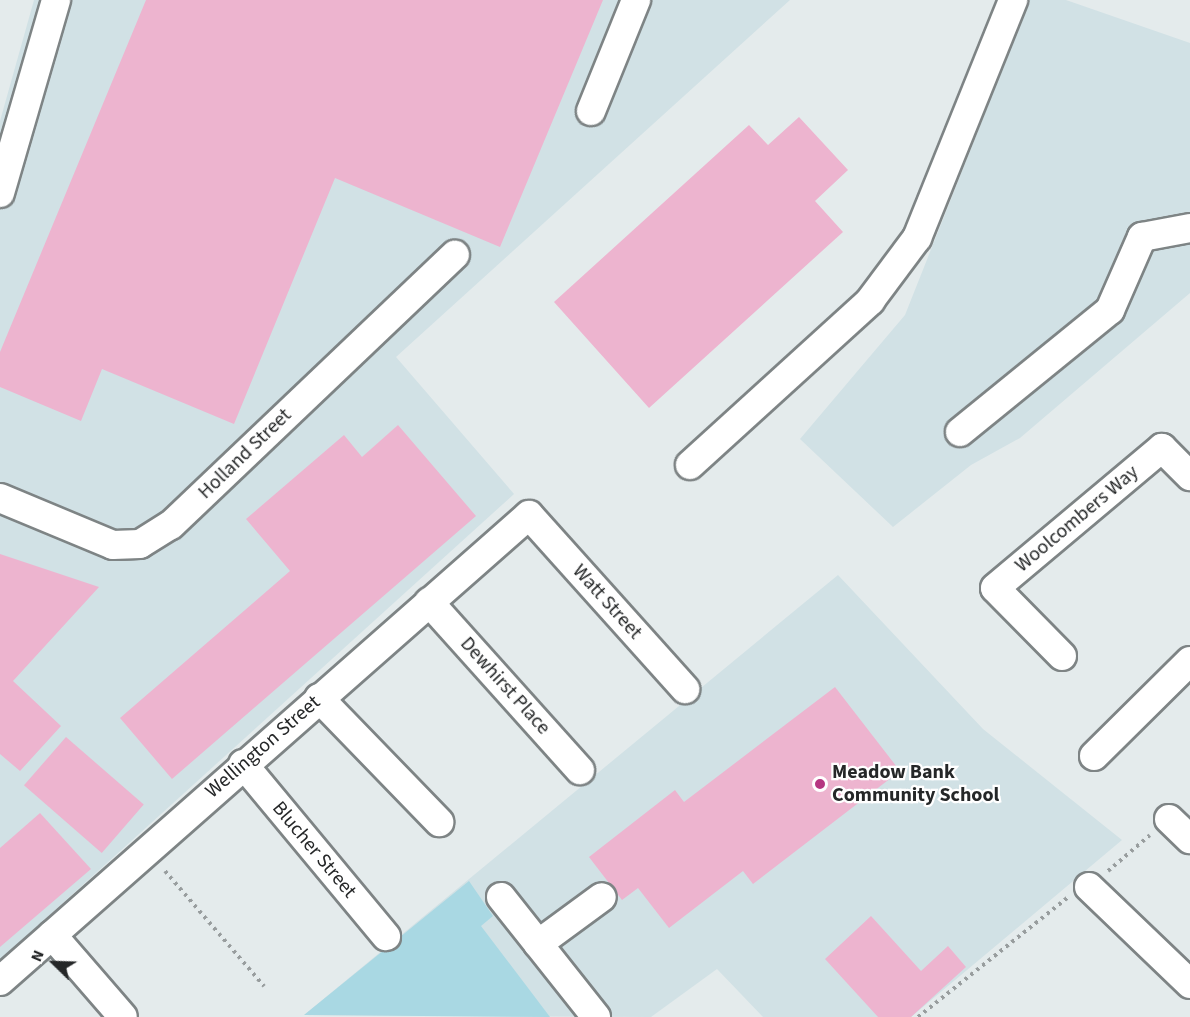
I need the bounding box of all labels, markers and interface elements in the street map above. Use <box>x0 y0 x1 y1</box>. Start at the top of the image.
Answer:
street label: Holland Street <box>193 404 297 504</box>
street label: Woolcombers Way <box>1010 460 1144 578</box>
street label: Watt Street <box>567 560 647 644</box>
street label: Dewhirst Place <box>455 632 555 740</box>
street label: Wellington Street <box>201 691 325 803</box>
place label: Meadow Bank Community School <box>832 760 999 807</box>
marker: Meadow Bank Community School <box>813 777 827 791</box>
street label: Blucher Street <box>267 797 361 903</box>
north arrow <box>24 933 84 993</box>
text: N <box>25 947 50 965</box>

